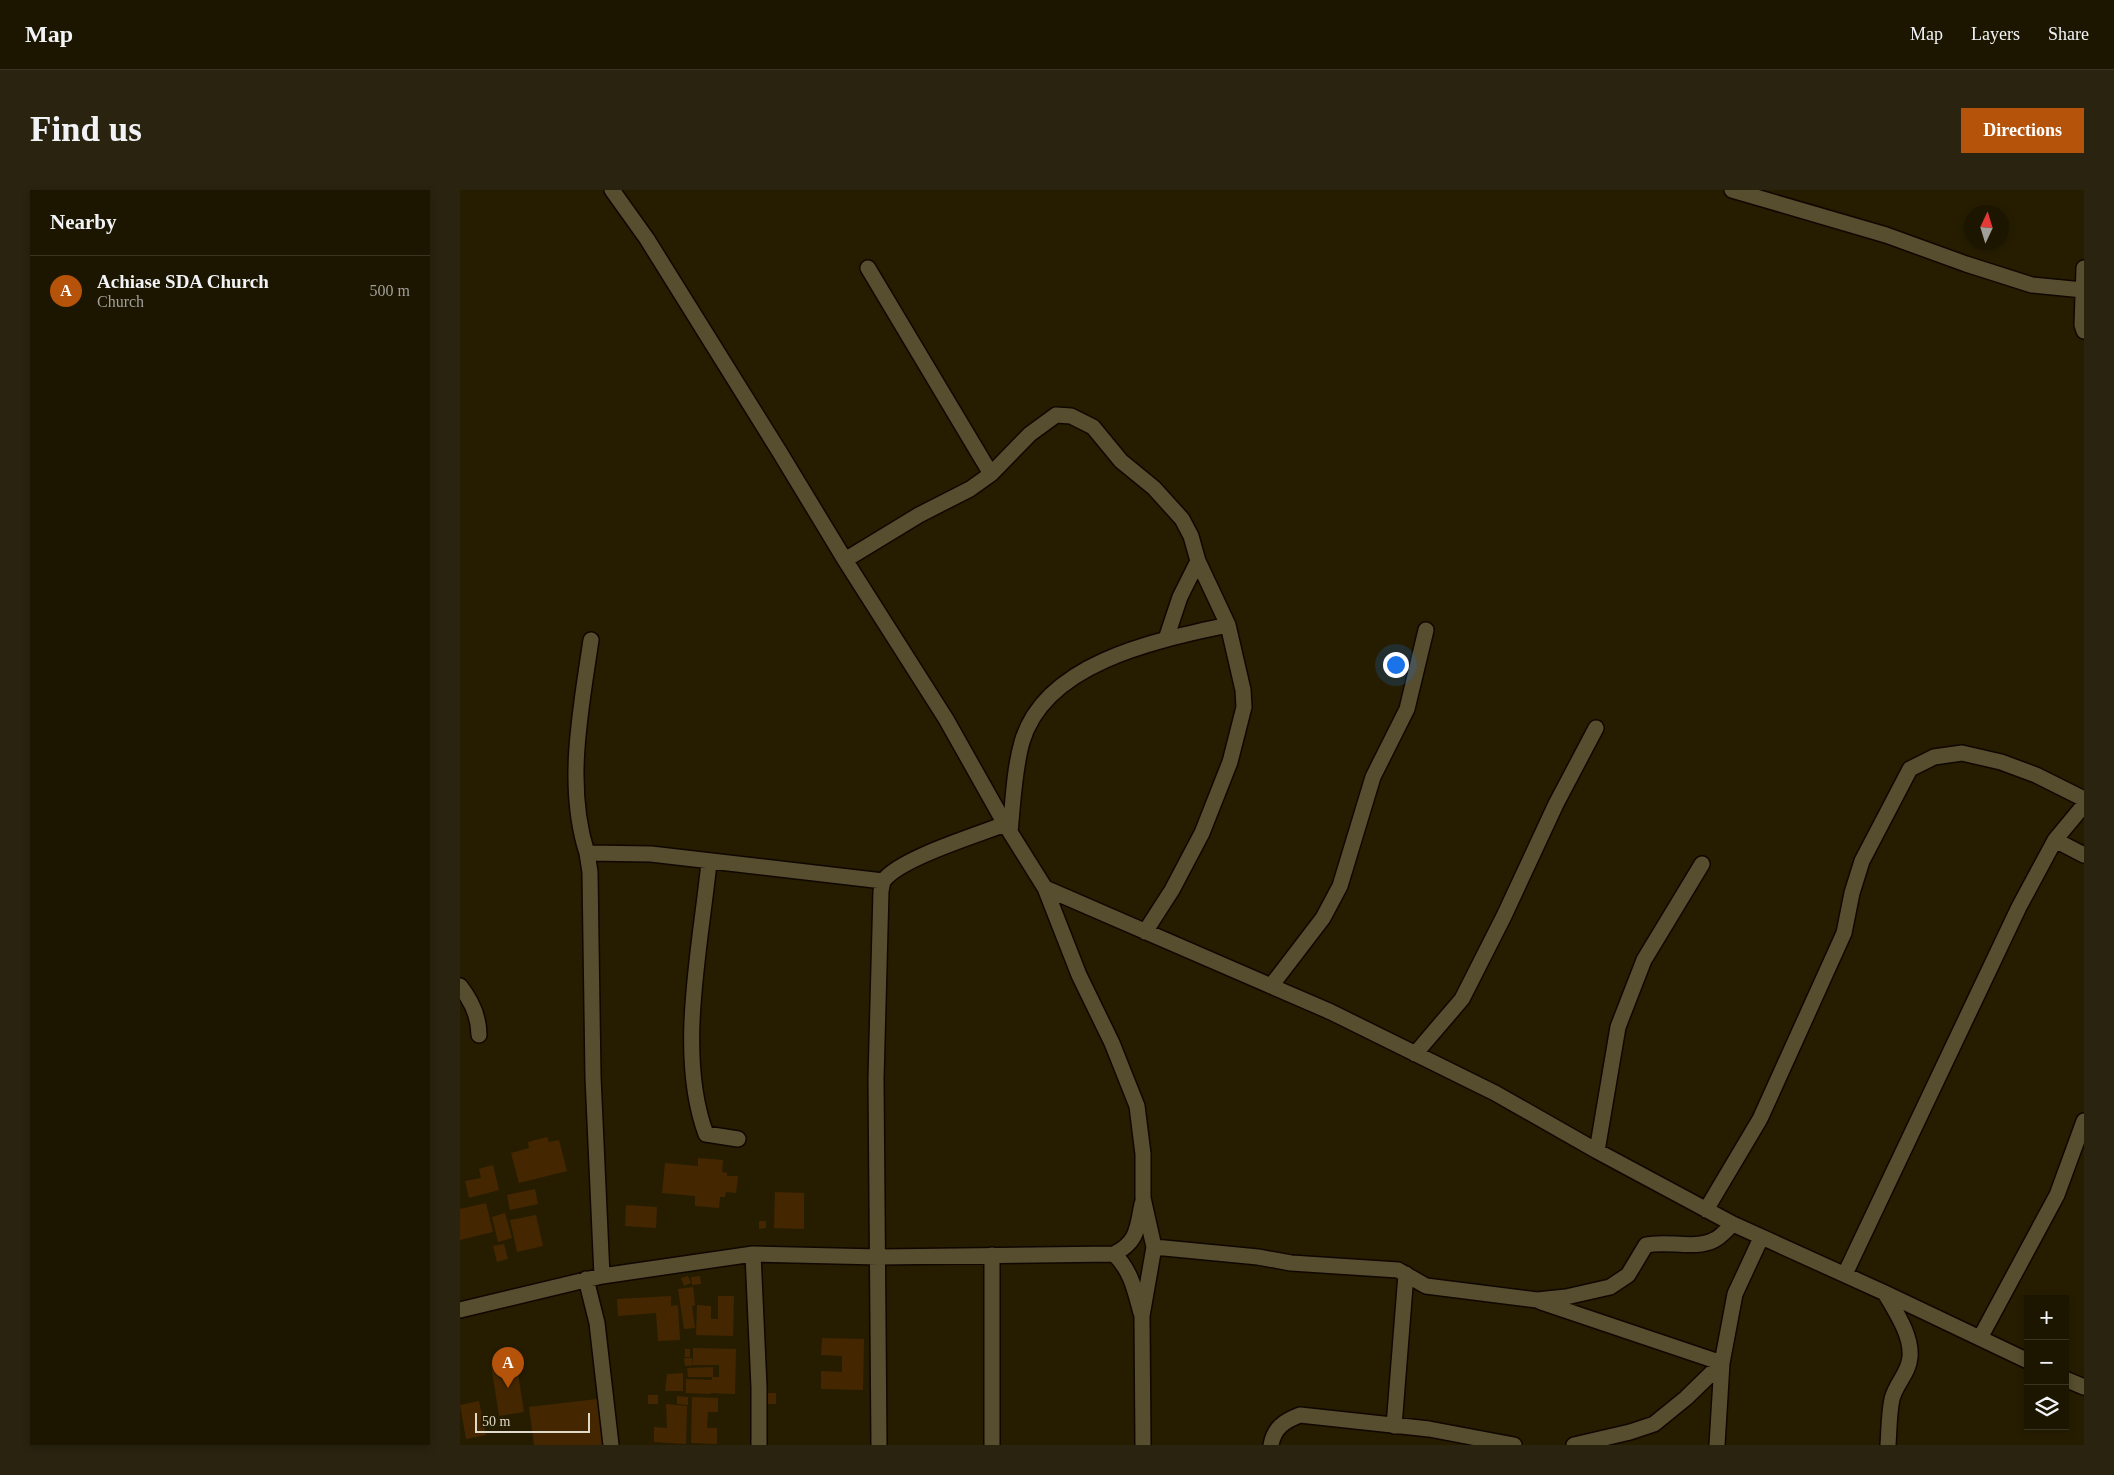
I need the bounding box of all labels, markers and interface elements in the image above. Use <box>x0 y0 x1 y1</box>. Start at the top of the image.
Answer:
text: Map <box>25 21 73 47</box>
text: Map <box>1910 24 1943 44</box>
text: Layers <box>1971 24 2020 44</box>
text: Share <box>2048 24 2089 44</box>
button: Directions <box>1961 108 2084 153</box>
text: Find us <box>30 110 142 149</box>
north arrow <box>1964 205 2009 250</box>
text: Nearby <box>50 210 117 234</box>
text: Achiase SDA Church <box>97 271 269 292</box>
text: A <box>60 282 72 299</box>
text: 500 m <box>370 282 410 299</box>
text: Church <box>97 293 144 310</box>
your location <box>1383 652 1409 678</box>
map controls <box>2024 1295 2069 1430</box>
button: + <box>2024 1295 2069 1340</box>
button: − <box>2024 1340 2069 1385</box>
pin: A <box>492 1347 524 1388</box>
button: layers <box>2024 1385 2069 1430</box>
scale bar <box>475 1410 590 1433</box>
text: 50 m <box>482 1414 510 1429</box>

